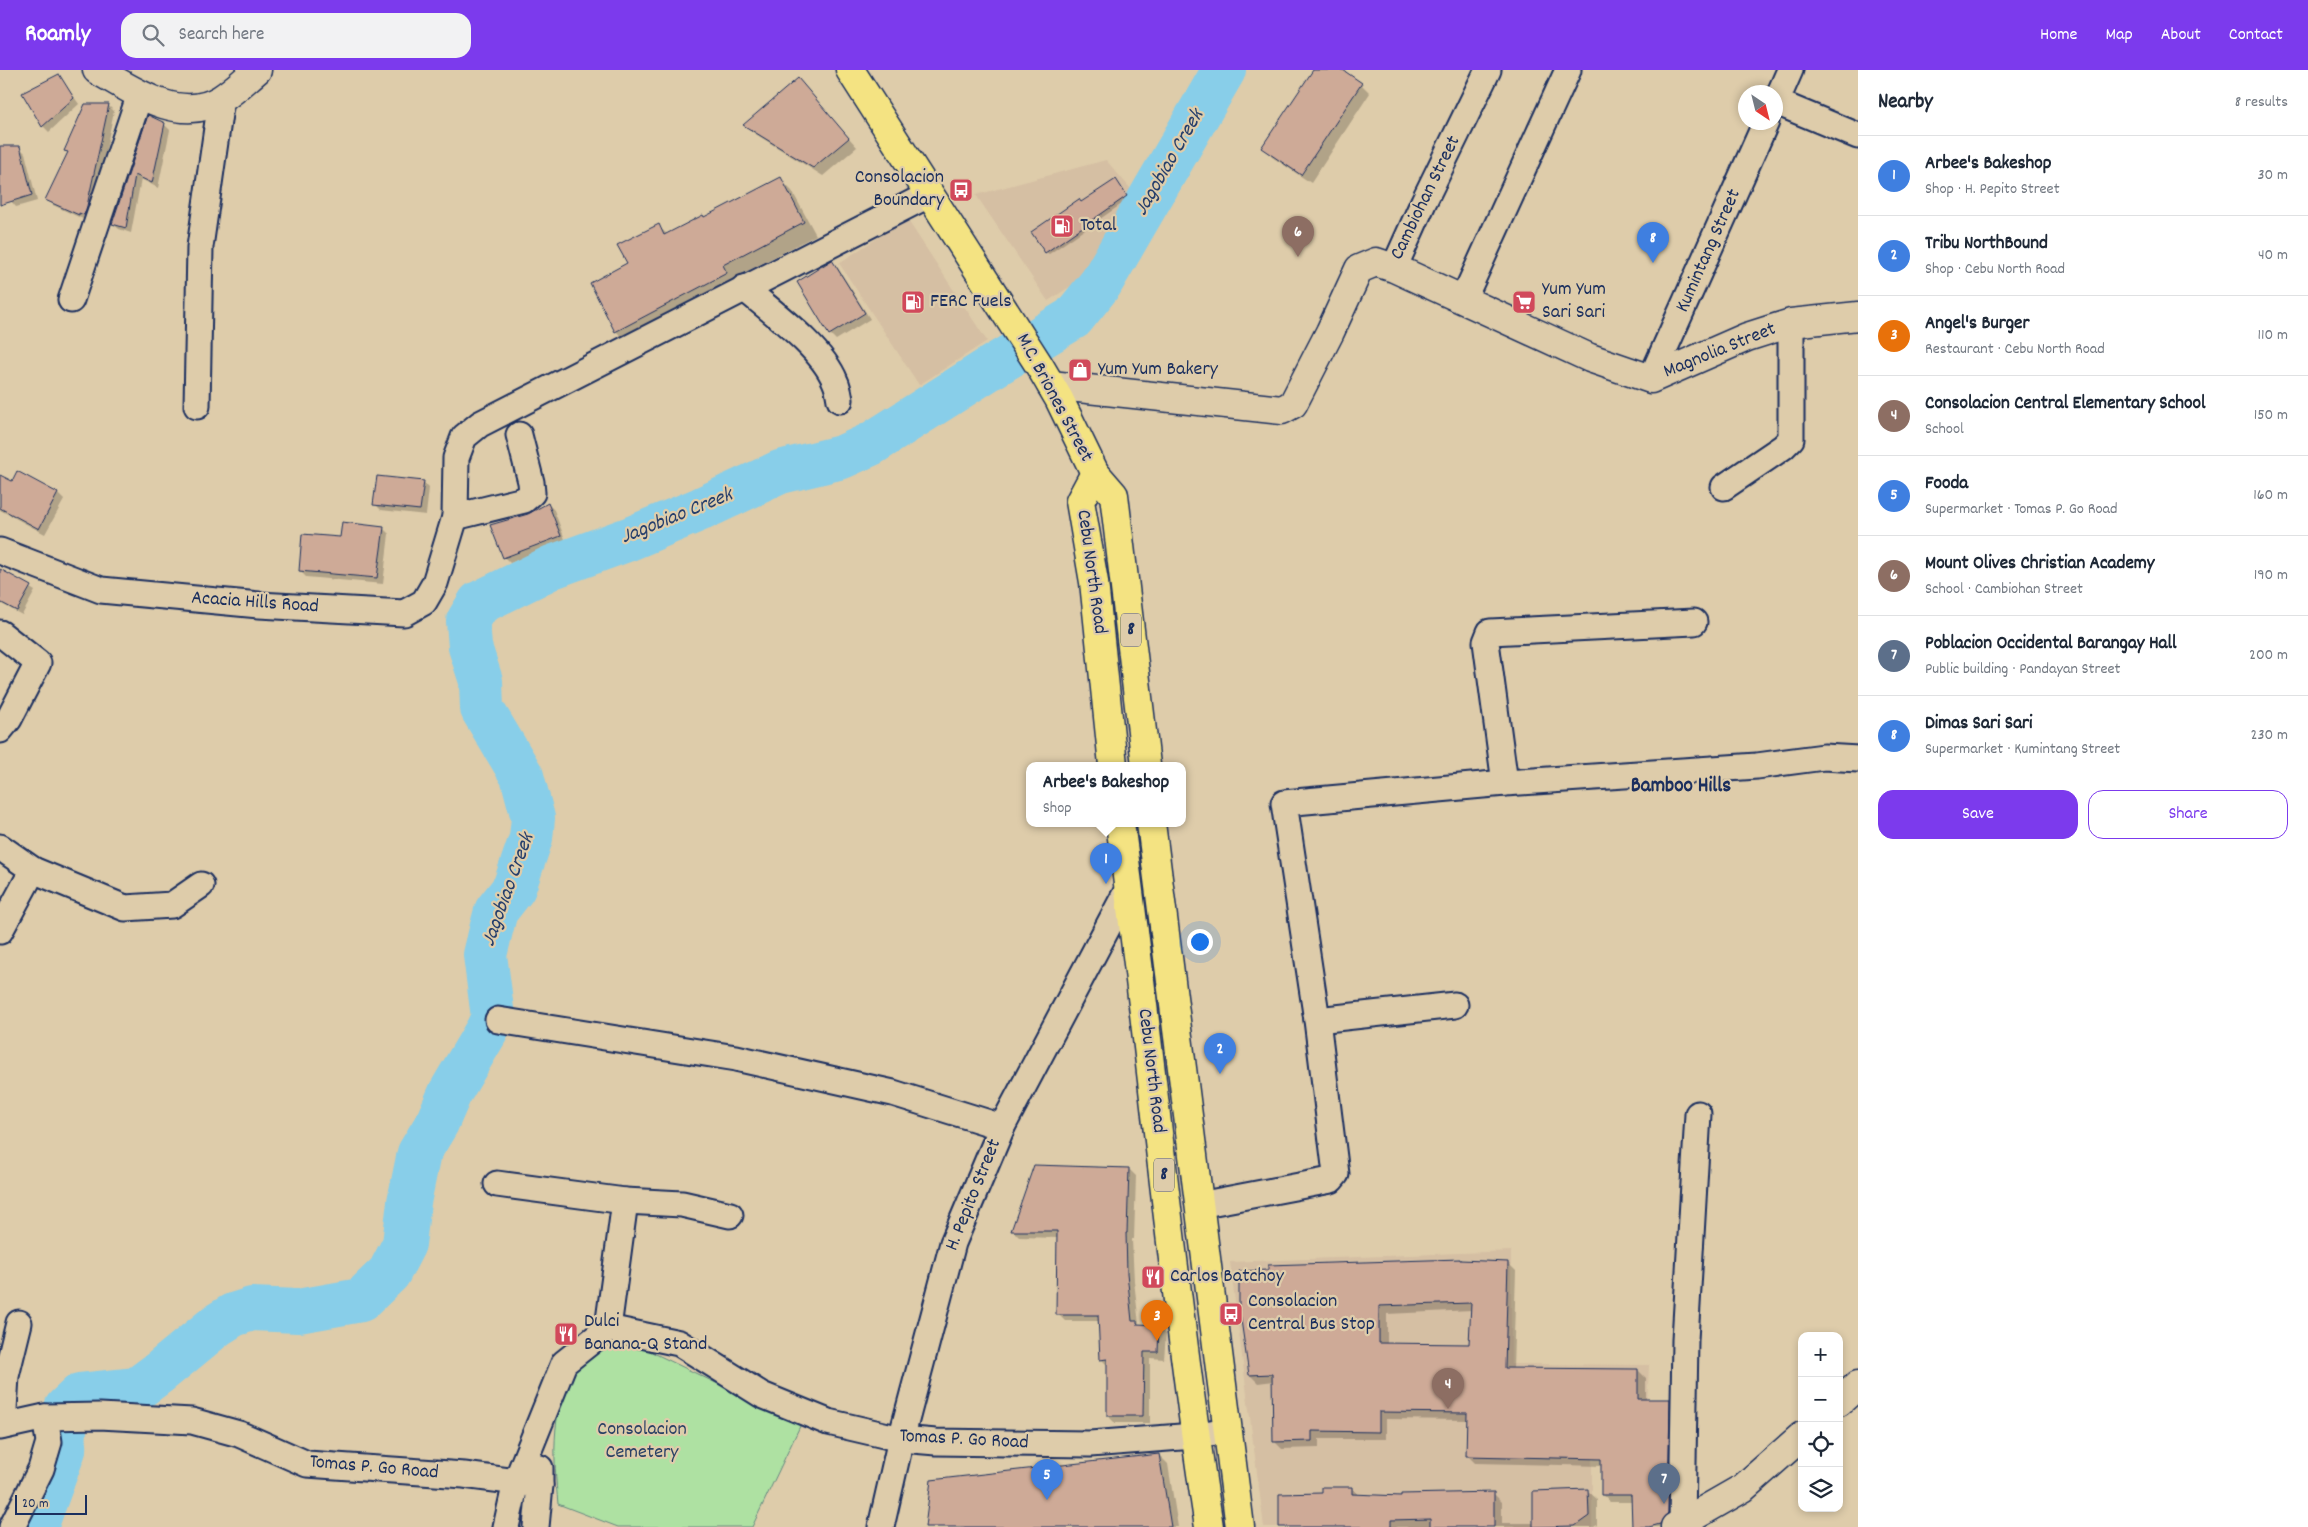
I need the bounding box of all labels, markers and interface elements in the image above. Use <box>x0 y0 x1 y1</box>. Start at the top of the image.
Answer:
search box <box>121 13 471 58</box>
text: Roamly <box>25 18 91 52</box>
icon: search <box>139 21 167 49</box>
text: Search here <box>179 22 264 49</box>
text: Home <box>2040 23 2077 48</box>
text: Map <box>2105 23 2133 48</box>
text: About <box>2161 23 2201 48</box>
text: Contact <box>2229 23 2283 48</box>
north arrow <box>1738 85 1783 130</box>
text: Nearby <box>1878 88 1933 118</box>
text: 8 results <box>2235 91 2288 114</box>
water label: Jagobiao Creek <box>1127 102 1214 222</box>
street label: Cambiohan Street <box>1384 131 1468 265</box>
text: Arbee's Bakeshop <box>1925 151 2051 178</box>
place label: Consolacion Boundary <box>855 164 945 215</box>
text: 1 <box>1892 164 1896 187</box>
text: 30 m <box>2258 164 2288 187</box>
bus stop icon: Consolacion Boundary <box>948 177 974 203</box>
text: Shop · H. Pepito Street <box>1925 178 2060 201</box>
street label: Kumintang Street <box>1669 185 1749 317</box>
place label: Total <box>1080 212 1117 240</box>
fuel station icon: Total <box>1049 213 1075 239</box>
pin: 6 <box>1282 216 1314 257</box>
pin: 8 <box>1637 222 1669 263</box>
text: Tribu NorthBound <box>1925 231 2048 258</box>
text: 2 <box>1891 244 1898 267</box>
text: 40 m <box>2258 244 2288 267</box>
text: Shop · Cebu North Road <box>1925 258 2065 281</box>
place label: Yum Yum Sari Sari <box>1542 276 1606 327</box>
place label: FERC Fuels <box>930 288 1012 316</box>
fuel station icon: FERC Fuels <box>900 289 926 315</box>
supermarket icon: Yum Yum Sari Sari <box>1511 289 1537 315</box>
text: Angel's Burger <box>1925 311 2029 338</box>
street label: Magnolia Street <box>1660 316 1780 386</box>
text: 3 <box>1890 324 1898 347</box>
text: 110 m <box>2258 324 2288 347</box>
street label: M.C. Briones Street <box>1008 329 1100 467</box>
text: Restaurant · Cebu North Road <box>1925 338 2105 361</box>
place label: Yum Yum Bakery <box>1098 356 1219 384</box>
shop icon: Yum Yum Bakery <box>1067 357 1093 383</box>
text: Consolacion Central Elementary School <box>1925 391 2205 418</box>
text: 4 <box>1891 404 1897 427</box>
text: 150 m <box>2254 404 2288 427</box>
text: School <box>1925 418 1964 441</box>
text: Fooda <box>1925 471 1968 498</box>
water label: Jagobiao Creek <box>617 480 740 553</box>
text: 5 <box>1890 484 1898 507</box>
text: 160 m <box>2253 484 2288 507</box>
text: Supermarket · Tomas P. Go Road <box>1925 498 2118 521</box>
street label: Cebu North Road <box>1068 508 1114 636</box>
text: Mount Olives Christian Academy <box>1925 551 2155 578</box>
text: 6 <box>1890 564 1898 587</box>
text: 190 m <box>2254 564 2288 587</box>
text: School · Cambiohan Street <box>1925 578 2083 601</box>
street label: Acacia Hills Road <box>190 585 320 621</box>
road number: 8 <box>1121 614 1141 646</box>
text: Poblacion Occidental Barangay Hall <box>1925 631 2177 658</box>
text: 7 <box>1891 644 1897 667</box>
text: 200 m <box>2249 644 2288 667</box>
text: Public building · Pandayan Street <box>1925 658 2120 681</box>
text: Dimas Sari Sari <box>1925 711 2033 738</box>
text: 8 <box>1891 724 1897 747</box>
text: 230 m <box>2251 724 2288 747</box>
text: Supermarket · Kumintang Street <box>1925 738 2120 761</box>
popup <box>1026 762 1186 827</box>
text: Arbee's Bakeshop <box>1043 770 1169 797</box>
district label: Bamboo Hills <box>1631 772 1731 802</box>
button: Save <box>1878 790 2078 839</box>
button: Share <box>2088 790 2288 839</box>
text: Shop <box>1043 797 1072 820</box>
water label: Jagobiao Creek <box>475 827 544 951</box>
pin: 1 <box>1090 843 1122 884</box>
your location <box>1187 929 1213 955</box>
street label: Cebu North Road <box>1129 1007 1173 1135</box>
pin: 2 <box>1204 1033 1236 1074</box>
street label: H. Pepito Street <box>939 1135 1009 1255</box>
road number: 8 <box>1154 1158 1174 1192</box>
place label: Carlos Batchoy <box>1170 1263 1285 1291</box>
restaurant icon: Carlos Batchoy <box>1140 1264 1166 1290</box>
place label: Consolacion Central Bus Stop <box>1248 1288 1375 1339</box>
pin: 3 <box>1141 1300 1173 1341</box>
bus stop icon: Consolacion Central Bus Stop <box>1218 1301 1244 1327</box>
place label: Dulci Banana-Q Stand <box>584 1308 707 1359</box>
restaurant icon: Dulci Banana-Q Stand <box>553 1321 579 1347</box>
map controls <box>1798 1332 1843 1512</box>
button: + <box>1798 1332 1843 1377</box>
pin: 4 <box>1432 1368 1464 1409</box>
button: − <box>1798 1377 1843 1422</box>
park label: Consolacion Cemetery <box>597 1416 687 1467</box>
button: locate <box>1798 1422 1843 1467</box>
street label: Tomas P. Go Road <box>899 1423 1029 1457</box>
street label: Tomas P. Go Road <box>308 1448 440 1488</box>
pin: 5 <box>1031 1459 1063 1500</box>
pin: 7 <box>1648 1463 1680 1504</box>
button: layers <box>1798 1467 1843 1512</box>
scale bar <box>15 1492 88 1515</box>
text: 20 m <box>22 1494 49 1514</box>

